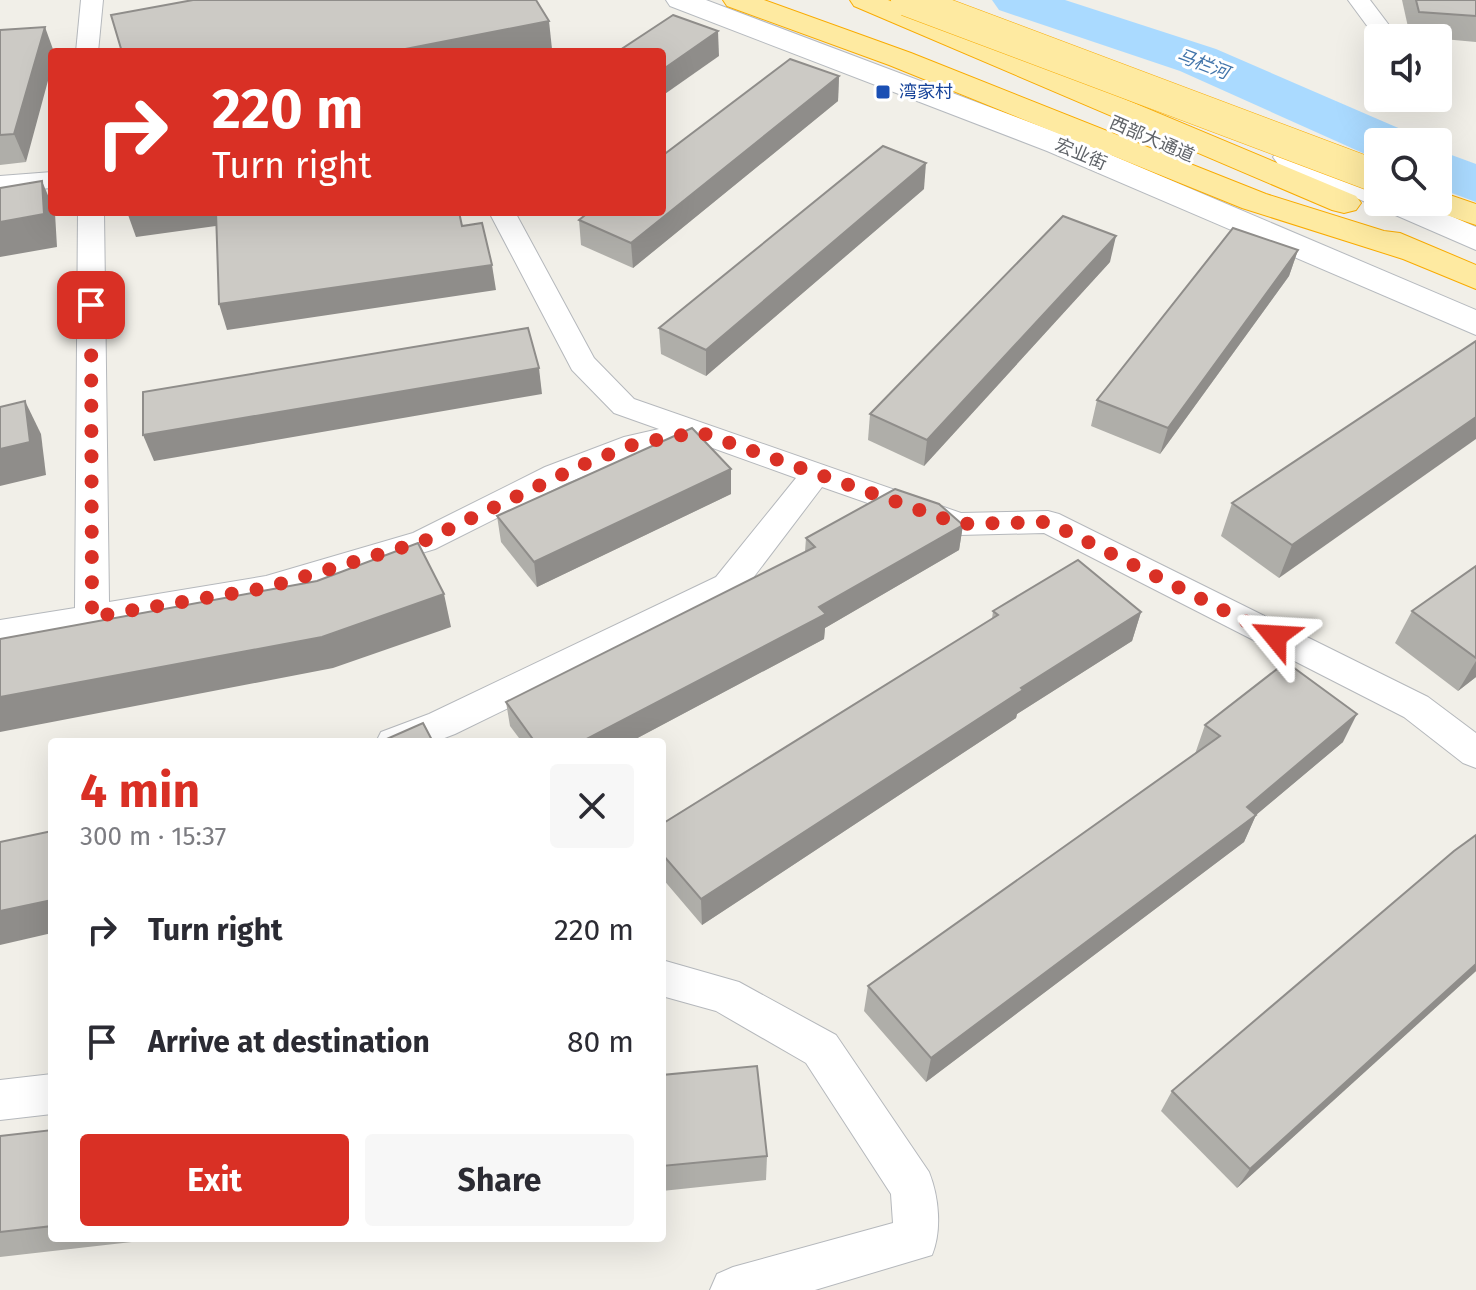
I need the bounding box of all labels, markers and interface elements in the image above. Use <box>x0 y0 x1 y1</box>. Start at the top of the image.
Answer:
map controls <box>1364 24 1452 216</box>
button: sound <box>1364 24 1452 112</box>
water label: 马栏河 <box>1174 44 1235 85</box>
text: 220 m <box>212 76 363 143</box>
icon: right <box>80 80 184 184</box>
place label: 湾家村 <box>899 81 953 103</box>
marker: 湾家村 <box>874 83 892 101</box>
street label: 西部大通道 <box>1106 111 1198 167</box>
button: search <box>1364 128 1452 216</box>
street label: 宏业街 <box>1052 133 1110 175</box>
text: Turn right <box>212 144 372 188</box>
pin <box>57 271 125 339</box>
icon: arrive <box>69 283 113 327</box>
position arrow <box>1233 594 1317 678</box>
text: 4 min <box>80 762 200 820</box>
button: close <box>550 764 634 848</box>
text: 300 m · 15:37 <box>80 821 226 852</box>
icon: right <box>80 908 124 952</box>
text: Turn right <box>148 912 283 948</box>
text: 220 m <box>554 912 634 948</box>
icon: arrive <box>80 1020 124 1064</box>
text: Arrive at destination <box>148 1024 430 1060</box>
text: 80 m <box>567 1024 634 1060</box>
button: Exit <box>80 1134 349 1226</box>
button: Share <box>365 1134 634 1226</box>

